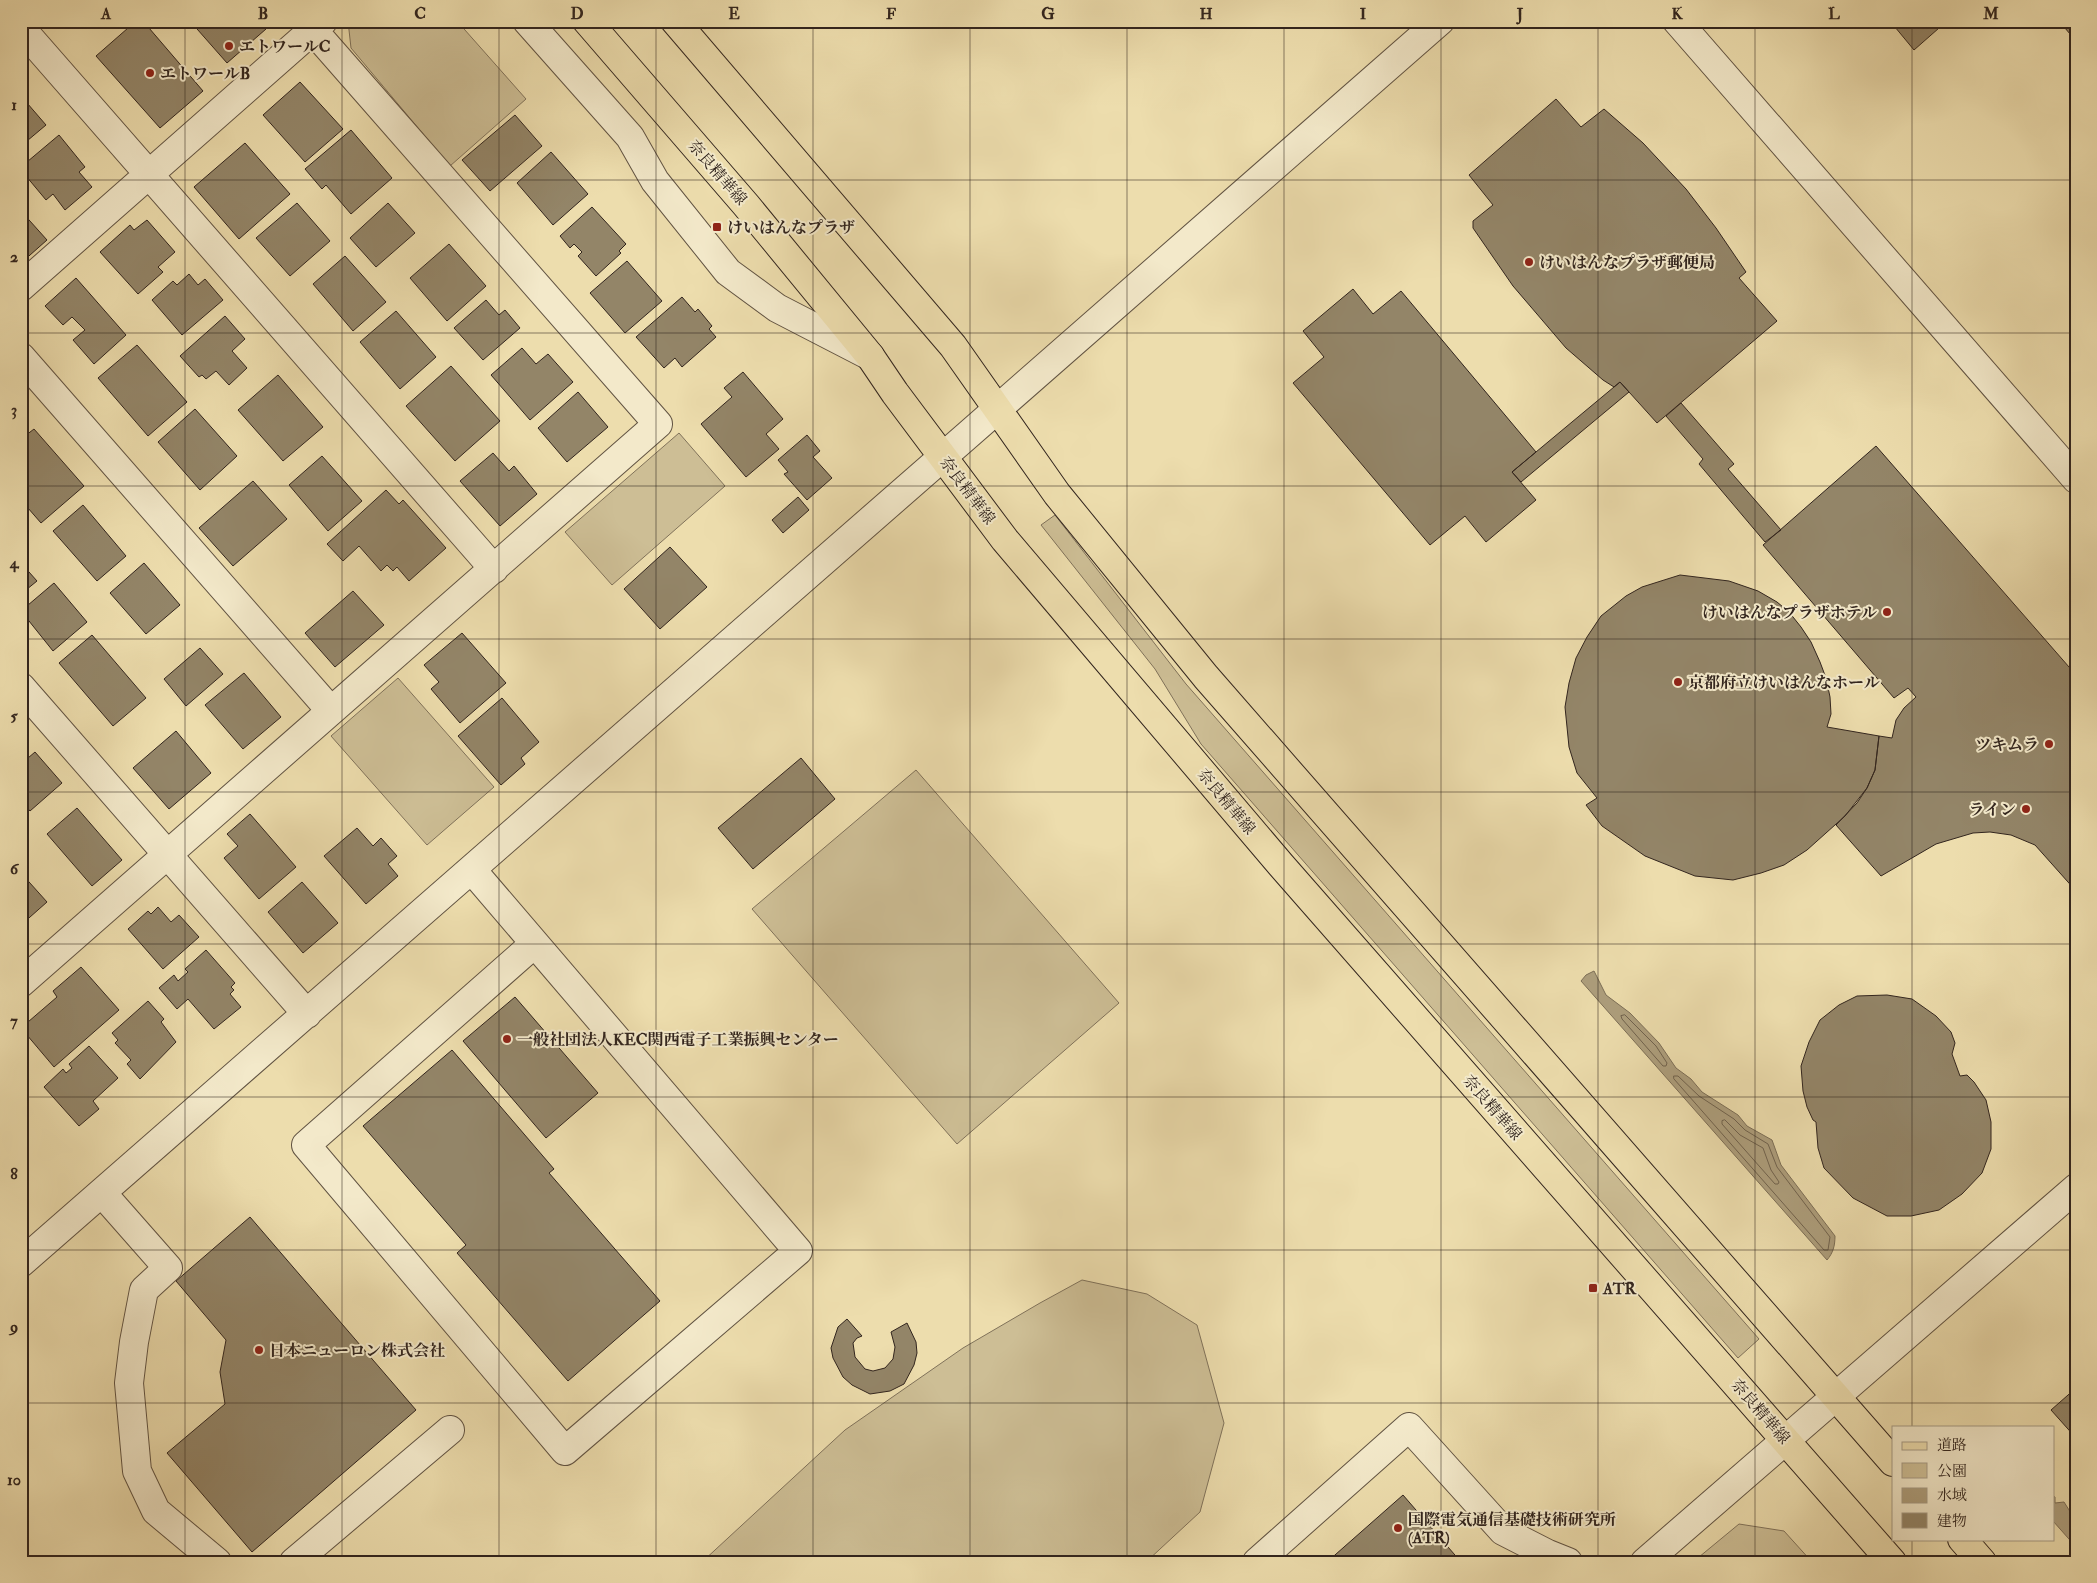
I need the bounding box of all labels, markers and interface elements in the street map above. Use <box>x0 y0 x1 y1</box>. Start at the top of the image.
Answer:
text: A <box>100 4 112 24</box>
text: B <box>258 4 268 24</box>
text: C <box>414 4 426 24</box>
text: D <box>570 4 584 24</box>
text: E <box>728 4 740 24</box>
text: F <box>886 4 896 24</box>
text: G <box>1041 4 1055 24</box>
text: H <box>1199 4 1213 24</box>
text: I <box>1360 4 1367 24</box>
text: J <box>1516 4 1524 25</box>
text: K <box>1671 4 1683 24</box>
text: L <box>1828 4 1840 24</box>
text: M <box>1982 4 1999 24</box>
place label: エトワールC <box>239 37 331 57</box>
marker: エトワールC <box>223 40 235 52</box>
place label: エトワールB <box>160 64 250 84</box>
marker: エトワールB <box>144 67 156 79</box>
text: 1 <box>11 95 17 115</box>
street label: 奈良精華線 <box>683 136 751 209</box>
place label: けいはんなプラザ <box>727 218 855 238</box>
marker: けいはんなプラザ <box>711 221 723 233</box>
text: 2 <box>10 247 18 267</box>
place label: けいはんなプラザ郵便局 <box>1539 253 1715 273</box>
marker: けいはんなプラザ郵便局 <box>1523 256 1535 268</box>
text: 3 <box>11 400 17 420</box>
street label: 奈良精華線 <box>935 453 999 529</box>
text: 4 <box>9 553 20 573</box>
place label: けいはんなプラザホテル <box>1702 603 1877 623</box>
marker: けいはんなプラザホテル <box>1881 606 1893 618</box>
place label: 京都府立けいはんなホール <box>1688 673 1880 693</box>
marker: 京都府立けいはんなホール <box>1672 676 1684 688</box>
text: 5 <box>10 706 18 726</box>
place label: ツキムラ <box>1975 735 2039 755</box>
marker: ツキムラ <box>2043 738 2055 750</box>
street label: 奈良精華線 <box>1193 765 1260 839</box>
place label: ライン <box>1968 800 2016 820</box>
marker: ライン <box>2020 803 2032 815</box>
text: 6 <box>10 859 20 879</box>
text: 7 <box>10 1011 18 1031</box>
place label: 一般社団法人KEC関西電子工業振興センター <box>517 1030 839 1050</box>
marker: 一般社団法人KEC関西電子工業振興センター <box>501 1033 513 1045</box>
street label: 奈良精華線 <box>1458 1071 1526 1144</box>
text: 8 <box>10 1164 18 1184</box>
place label: ATR <box>1602 1279 1638 1299</box>
marker: ATR <box>1587 1282 1599 1294</box>
text: 9 <box>8 1317 18 1337</box>
place label: 日本ニューロン株式会社 <box>269 1341 445 1361</box>
marker: 日本ニューロン株式会社 <box>253 1344 265 1356</box>
street label: 奈良精華線 <box>1726 1375 1794 1448</box>
legend <box>1892 1426 2054 1540</box>
text: 道路 <box>1937 1436 1967 1455</box>
text: 公園 <box>1937 1462 1967 1481</box>
text: 10 <box>7 1470 21 1490</box>
text: 水域 <box>1937 1486 1967 1505</box>
place label: 国際電気通信基礎技術研究所 (ATR) <box>1408 1510 1616 1548</box>
text: 建物 <box>1937 1512 1967 1531</box>
marker: 国際電気通信基礎技術研究所 (ATR) <box>1392 1522 1404 1534</box>

